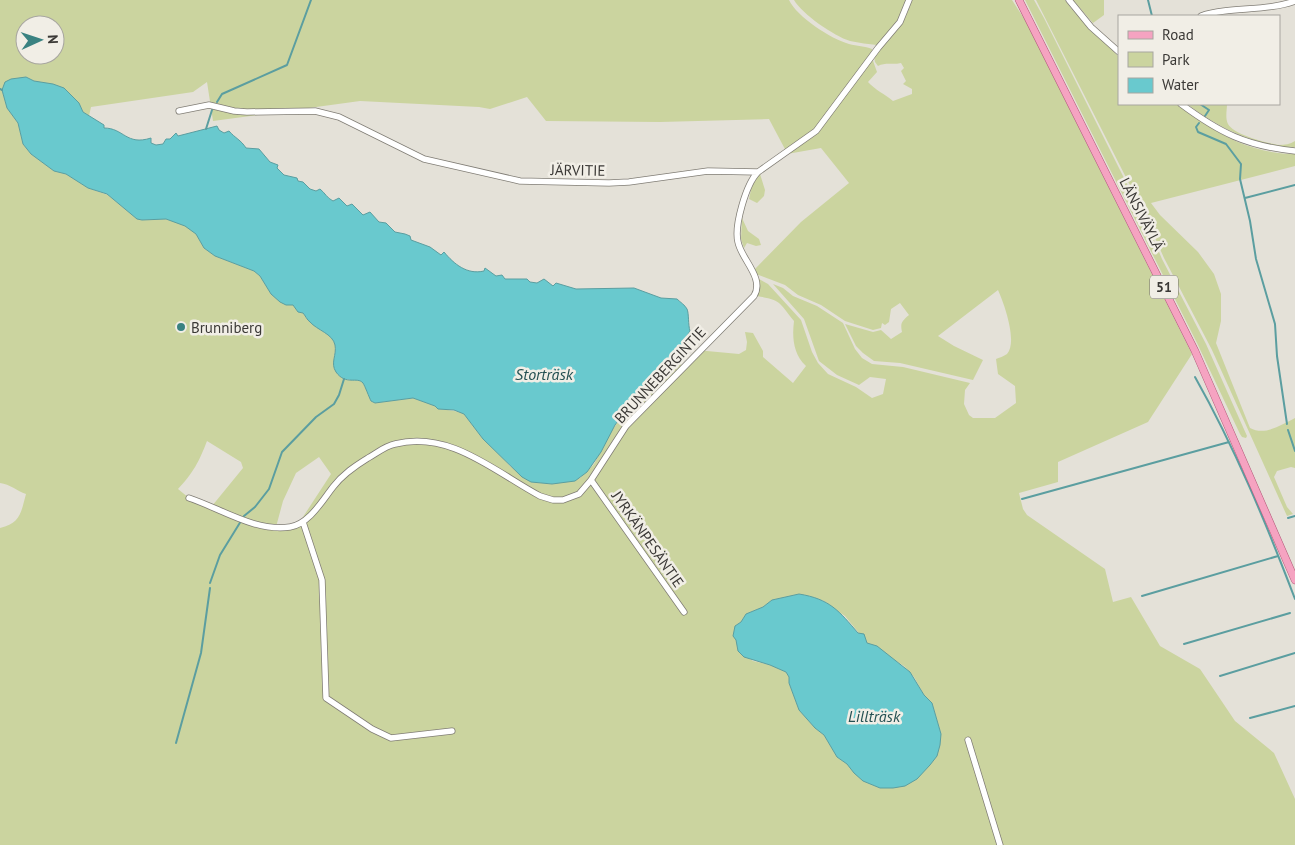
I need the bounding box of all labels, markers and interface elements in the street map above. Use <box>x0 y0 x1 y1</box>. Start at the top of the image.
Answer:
north arrow <box>15 15 65 65</box>
legend <box>1118 15 1280 105</box>
text: Road <box>1162 25 1194 44</box>
text: N <box>44 34 62 44</box>
text: Park <box>1162 50 1190 69</box>
text: Water <box>1162 75 1199 94</box>
street label: JÄRVITIE <box>549 160 606 180</box>
street label: LÄNSIVÄYLÄ <box>1115 174 1169 254</box>
road number: 51 <box>1150 276 1178 298</box>
place label: Brunniberg <box>191 318 262 337</box>
marker: Brunniberg <box>175 321 187 333</box>
street label: BRUNNEBERGINTIE <box>610 323 710 427</box>
water label: Storträsk <box>515 364 574 384</box>
street label: JYRKÄNPESÄNTIE <box>607 486 688 591</box>
water label: Lillträsk <box>848 706 901 726</box>

